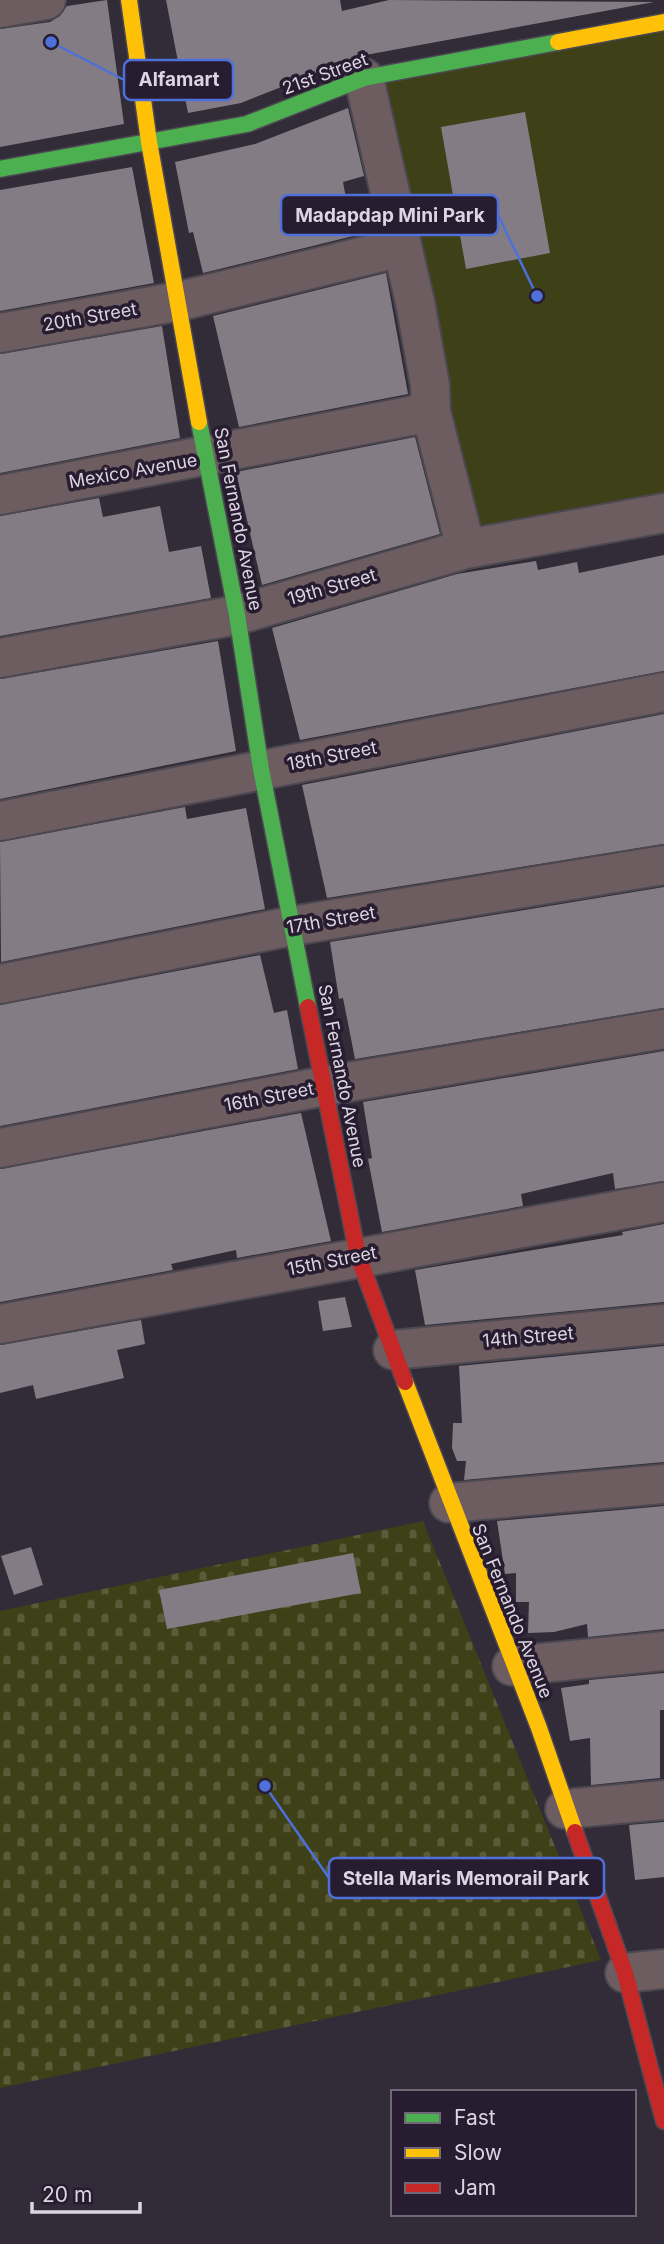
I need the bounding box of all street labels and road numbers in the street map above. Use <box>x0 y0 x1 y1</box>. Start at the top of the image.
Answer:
street label: 21st Street <box>279 48 371 99</box>
street label: 20th Street <box>41 298 139 335</box>
street label: San Fernando Avenue <box>210 425 267 612</box>
street label: Mexico Avenue <box>67 449 199 492</box>
street label: 19th Street <box>285 564 379 609</box>
street label: 18th Street <box>285 737 379 774</box>
street label: 17th Street <box>285 901 377 938</box>
street label: San Fernando Avenue <box>314 982 371 1169</box>
street label: 16th Street <box>222 1078 316 1115</box>
street label: 15th Street <box>285 1242 379 1279</box>
street label: 14th Street <box>482 1322 574 1351</box>
street label: San Fernando Avenue <box>468 1521 557 1701</box>

